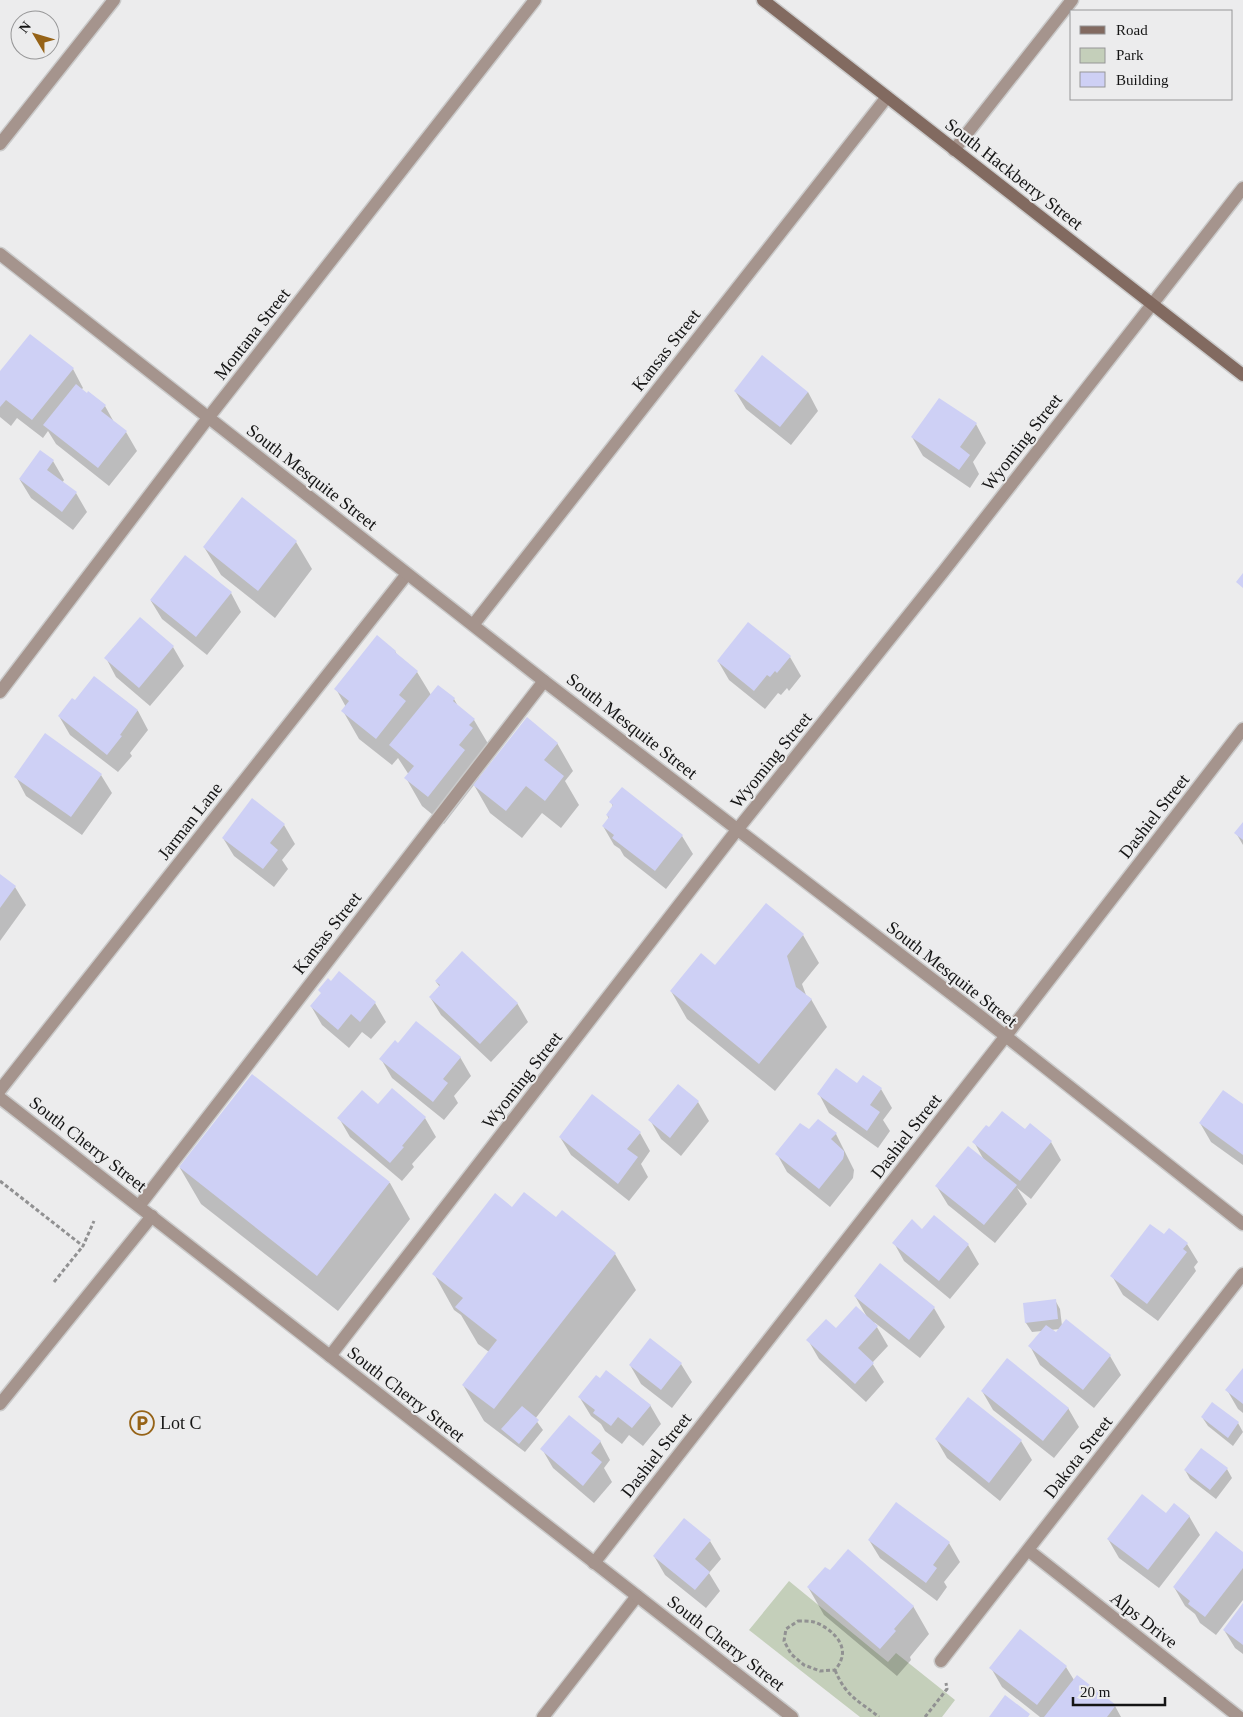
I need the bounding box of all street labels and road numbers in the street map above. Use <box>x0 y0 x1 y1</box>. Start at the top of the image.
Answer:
street label: South Hackberry Street <box>941 114 1087 234</box>
street label: Montana Street <box>210 284 294 384</box>
street label: Kansas Street <box>628 305 704 395</box>
street label: Wyoming Street <box>978 390 1066 494</box>
street label: South Mesquite Street <box>243 420 381 534</box>
street label: South Mesquite Street <box>563 669 701 783</box>
street label: Wyoming Street <box>726 708 816 812</box>
street label: Dashiel Street <box>1115 770 1193 862</box>
street label: Jarman Lane <box>154 778 226 864</box>
street label: Kansas Street <box>289 888 365 978</box>
street label: South Mesquite Street <box>883 917 1021 1031</box>
street label: Wyoming Street <box>478 1028 566 1132</box>
street label: Dashiel Street <box>867 1090 945 1182</box>
street label: South Cherry Street <box>26 1092 150 1196</box>
street label: South Cherry Street <box>344 1342 468 1446</box>
street label: Dashiel Street <box>617 1409 695 1501</box>
street label: Dakota Street <box>1040 1412 1116 1502</box>
street label: Alps Drive <box>1107 1588 1181 1652</box>
street label: South Cherry Street <box>664 1591 788 1695</box>

